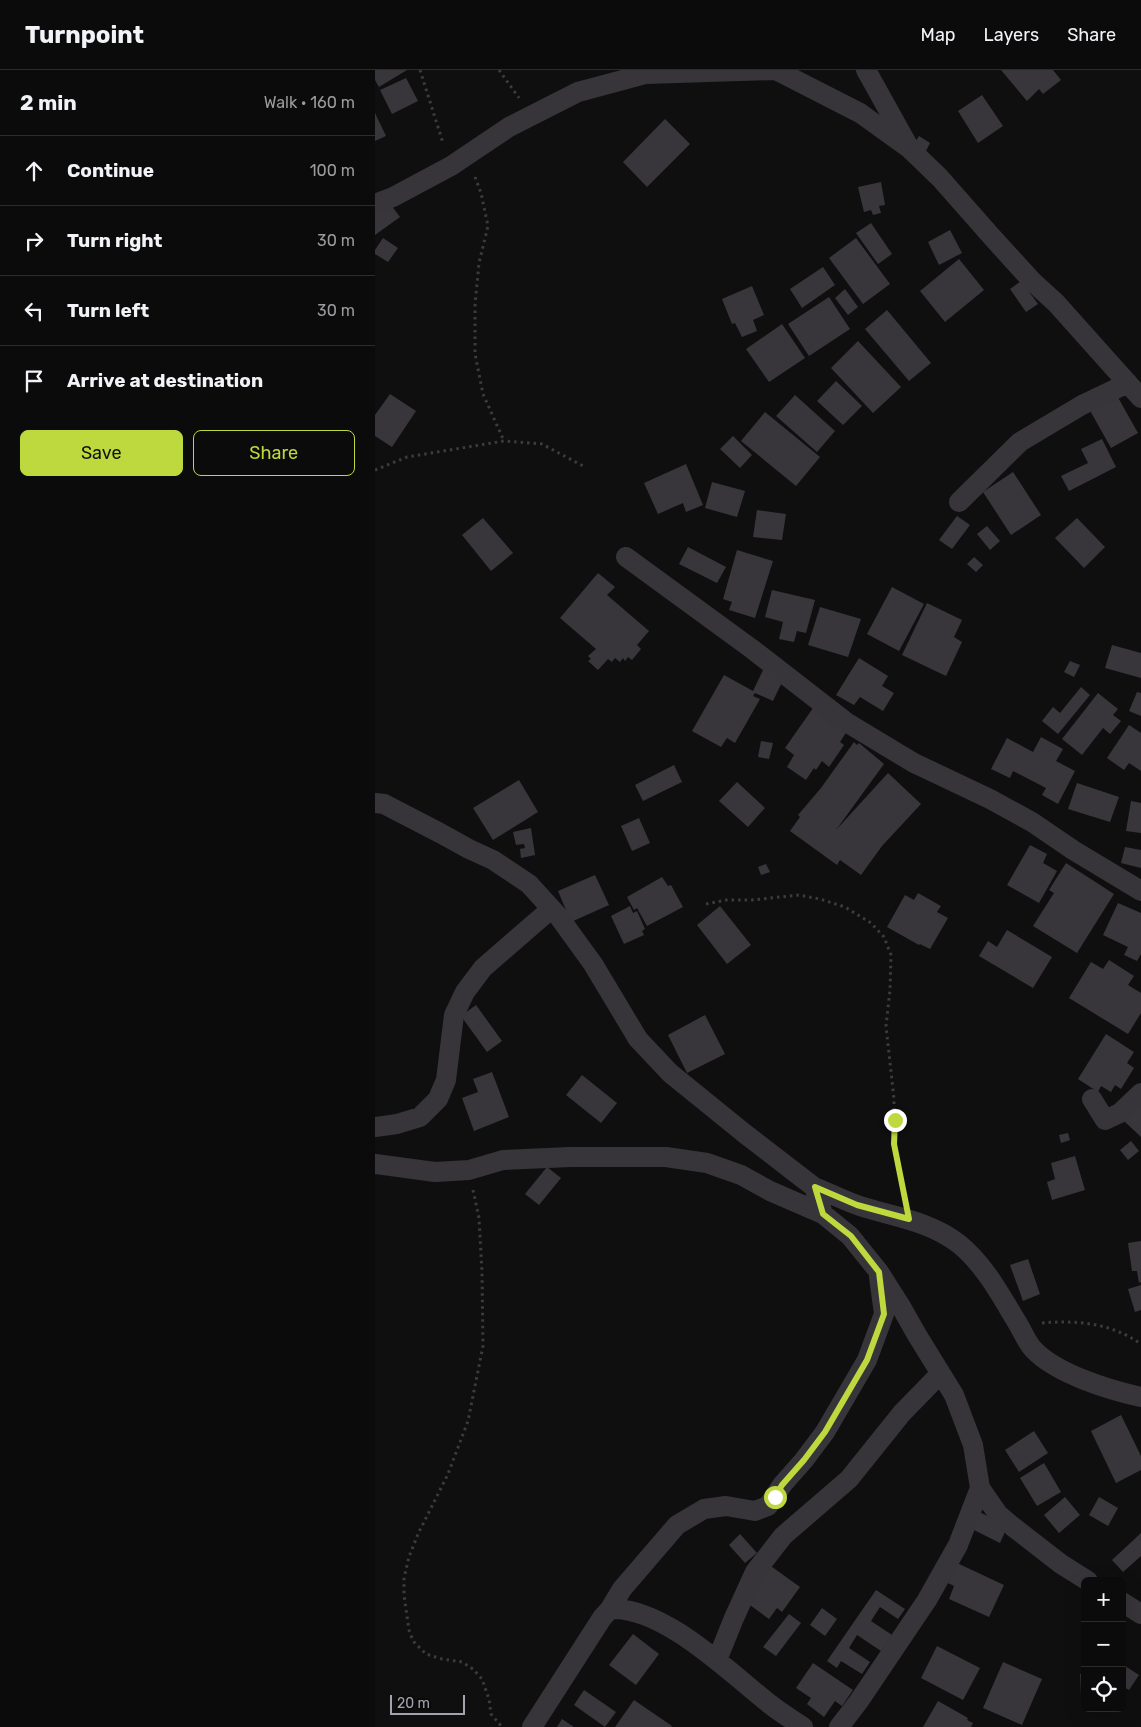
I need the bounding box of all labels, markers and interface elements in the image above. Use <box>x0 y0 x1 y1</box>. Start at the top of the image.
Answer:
text: Turnpoint <box>25 21 144 49</box>
text: Map <box>921 24 956 46</box>
text: Layers <box>984 24 1039 46</box>
text: Share <box>1067 24 1116 46</box>
text: 2 min <box>20 90 77 115</box>
text: Walk · 160 m <box>264 93 355 112</box>
icon: ahead <box>20 157 48 185</box>
text: Continue <box>67 159 154 182</box>
text: 100 m <box>310 161 355 180</box>
icon: right <box>20 227 48 255</box>
text: Turn right <box>67 229 162 252</box>
text: 30 m <box>317 231 355 250</box>
icon: left <box>20 297 48 325</box>
text: Turn left <box>67 299 149 322</box>
text: 30 m <box>317 301 355 320</box>
icon: arrive <box>20 367 48 395</box>
text: Arrive at destination <box>67 369 263 392</box>
button: Save <box>20 430 183 476</box>
button: Share <box>193 430 355 476</box>
route end <box>884 1109 907 1132</box>
route start <box>764 1486 787 1509</box>
map controls <box>1081 1577 1126 1712</box>
button: + <box>1081 1577 1126 1622</box>
button: − <box>1081 1622 1126 1667</box>
button: locate <box>1081 1667 1126 1712</box>
scale bar <box>390 1692 465 1715</box>
text: 20 m <box>397 1695 430 1712</box>

